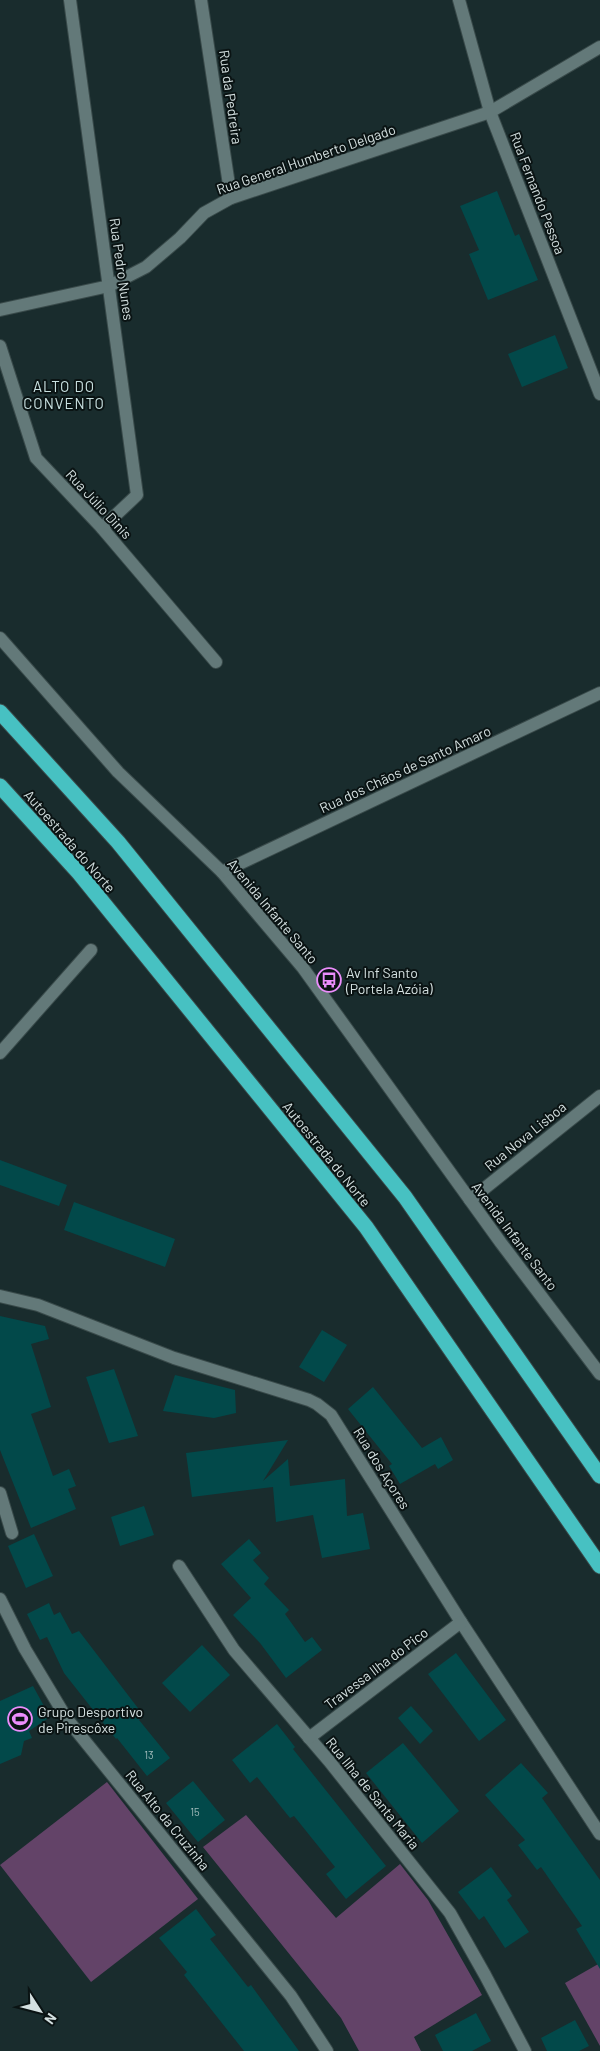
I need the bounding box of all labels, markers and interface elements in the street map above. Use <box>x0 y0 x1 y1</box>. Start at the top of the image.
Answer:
street label: Rua da Pedreira <box>216 49 246 145</box>
street label: Rua General Humberto Delgado <box>214 120 398 198</box>
street label: Rua Fernando Pessoa <box>507 129 569 257</box>
street label: Rua Pedro Nunes <box>106 217 138 321</box>
district label: ALTO DO CONVENTO <box>23 377 105 412</box>
street label: Rua Júlio Dinis <box>62 466 136 543</box>
street label: Rua dos Chãos de Santo Amaro <box>317 722 493 816</box>
street label: Autoestrada do Norte <box>21 786 119 896</box>
street label: Avenida Infante Santo <box>224 855 322 967</box>
place label: Av Inf Santo (Portela Azóia) <box>345 964 433 997</box>
bus stop icon: Av Inf Santo (Portela Azóia) <box>316 967 342 993</box>
street label: Autoestrada do Norte <box>279 1098 375 1210</box>
street label: Rua Nova Lisboa <box>481 1098 569 1174</box>
street label: Avenida Infante Santo <box>469 1178 561 1294</box>
street label: Rua dos Açores <box>350 1424 414 1512</box>
street label: Travessa Ilha do Pico <box>321 1623 431 1713</box>
place label: Grupo Desportivo de Pirescôxe <box>38 1703 143 1736</box>
sports icon: Grupo Desportivo de Pirescôxe <box>7 1706 33 1732</box>
street label: Rua Ilha de Santa Maria <box>323 1734 423 1852</box>
house number: 13 <box>144 1748 154 1761</box>
street label: Rua Alto da Cruzinha <box>122 1767 214 1873</box>
house number: 15 <box>190 1805 200 1818</box>
north arrow <box>15 1986 65 2036</box>
text: N <box>41 2010 61 2028</box>

